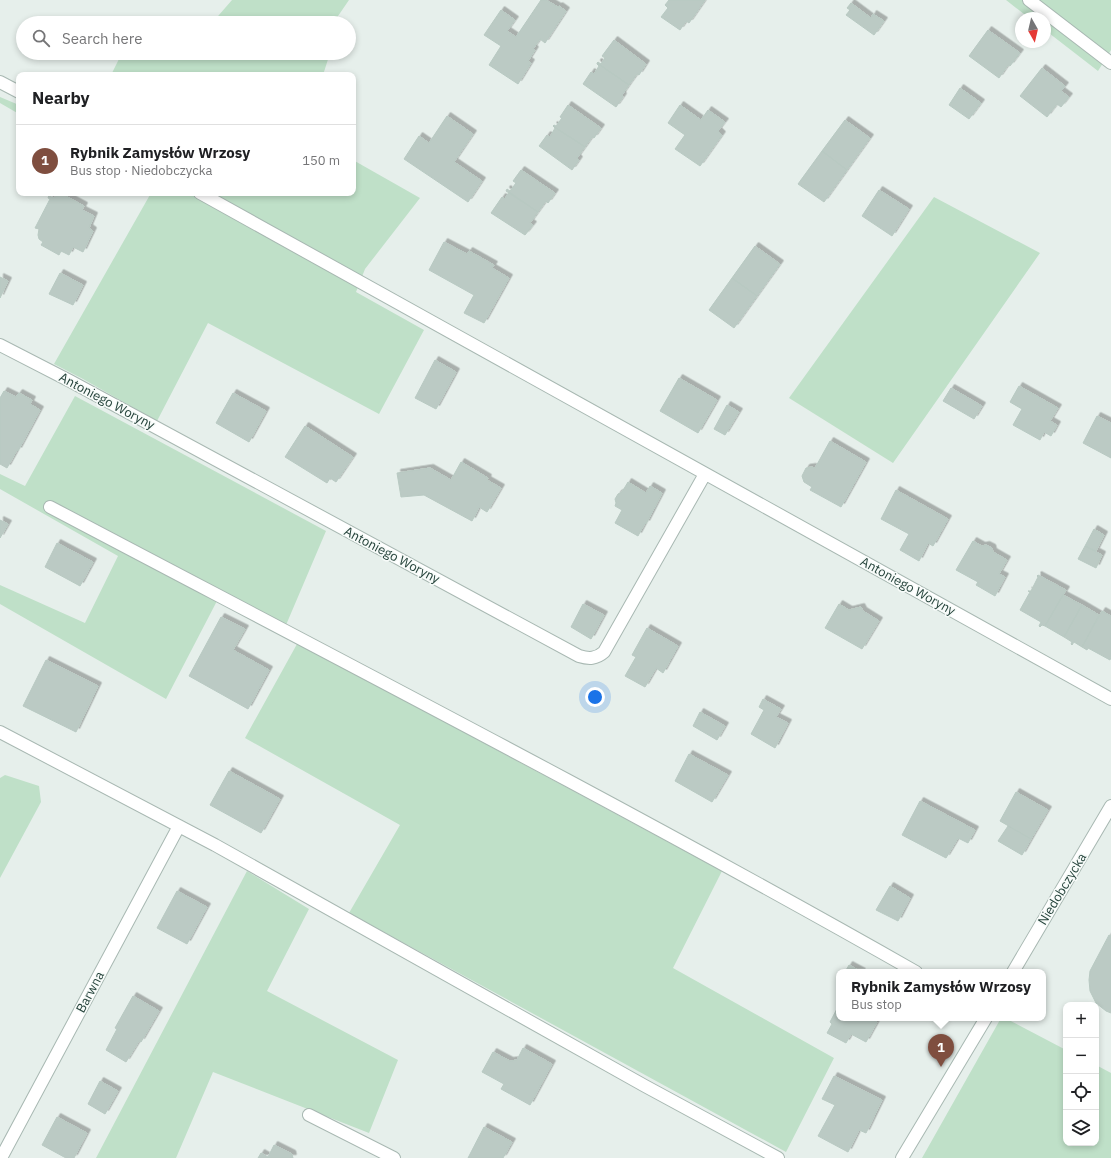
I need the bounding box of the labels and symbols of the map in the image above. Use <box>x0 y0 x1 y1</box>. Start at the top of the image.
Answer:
north arrow <box>1015 12 1051 48</box>
street label: Antoniego Woryny <box>56 369 158 434</box>
street label: Antoniego Woryny <box>341 523 443 588</box>
street label: Antoniego Woryny <box>857 553 959 619</box>
your location <box>585 687 605 707</box>
street label: Niedobczycka <box>1034 850 1090 928</box>
street label: Barwna <box>72 968 108 1016</box>
pin: 1 <box>928 1034 954 1067</box>

